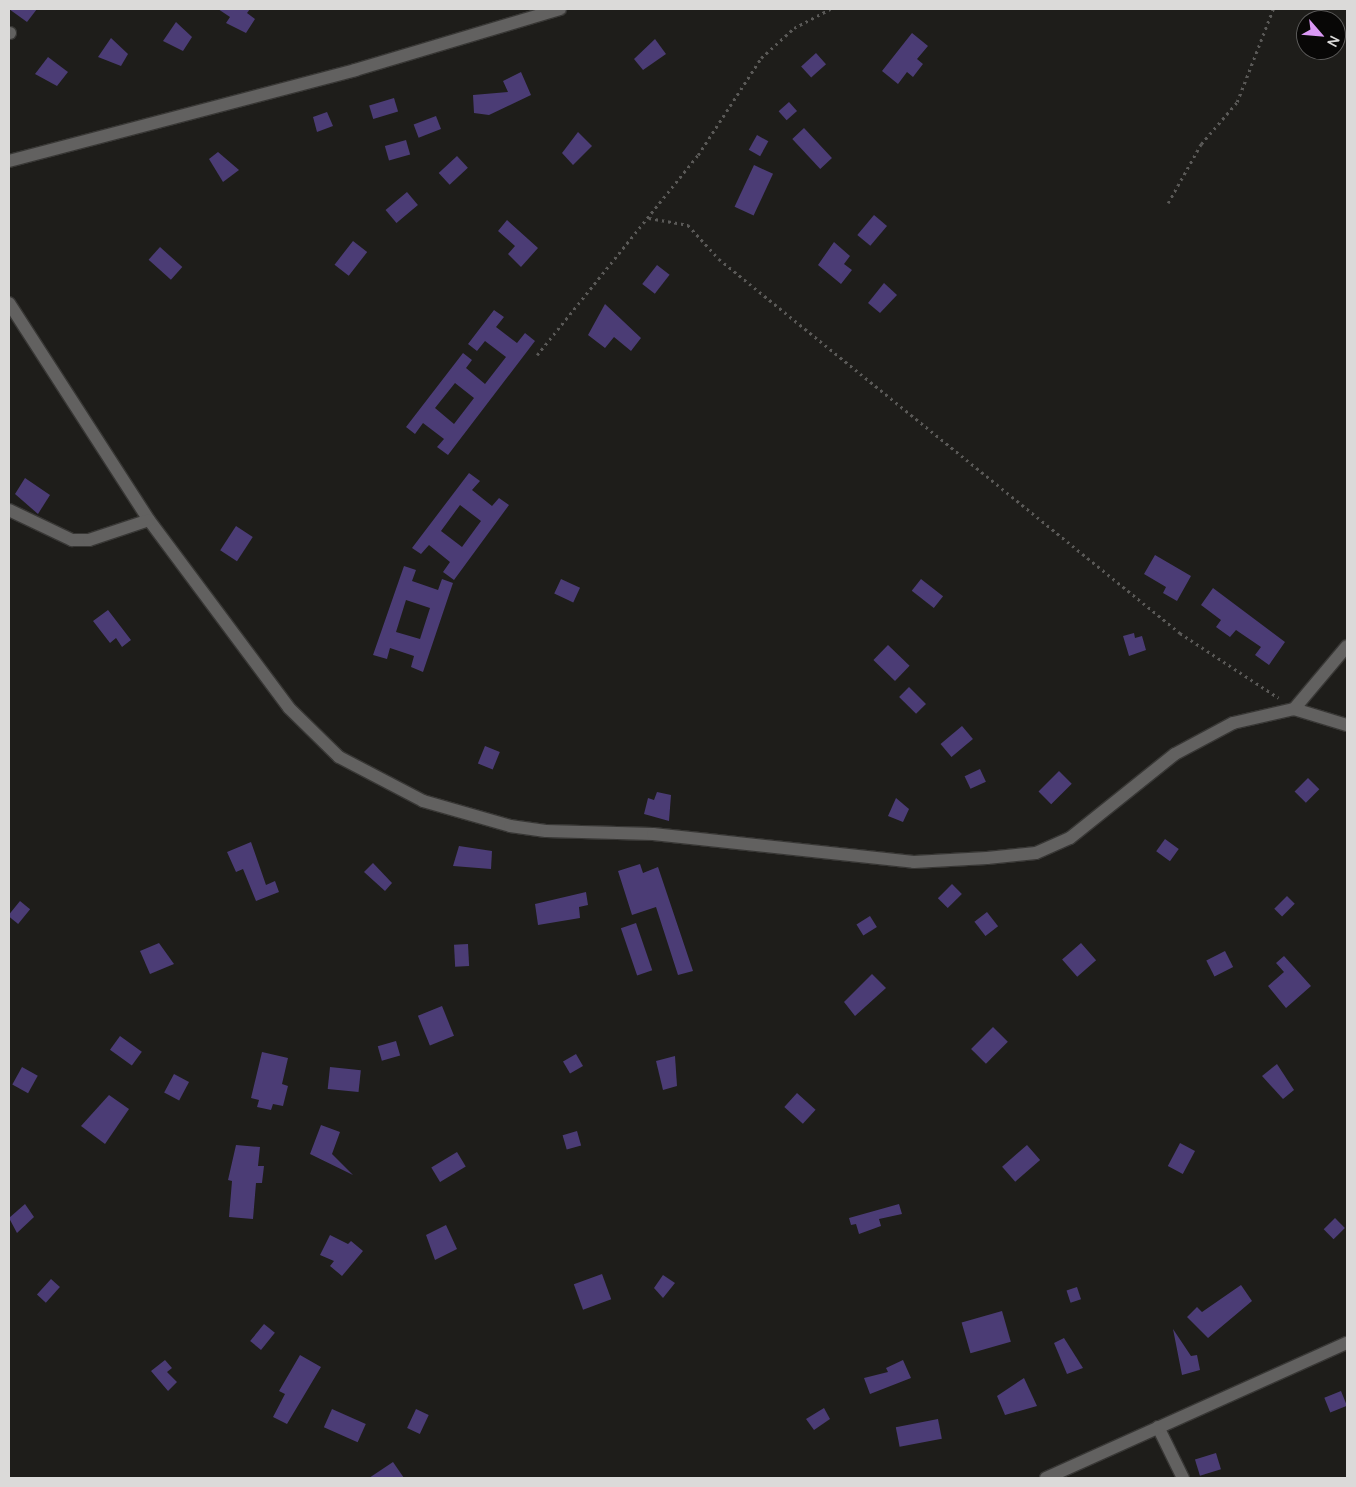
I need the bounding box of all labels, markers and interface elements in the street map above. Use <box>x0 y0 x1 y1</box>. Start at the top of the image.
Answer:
north arrow <box>1296 10 1346 60</box>
text: N <box>1323 33 1345 50</box>

